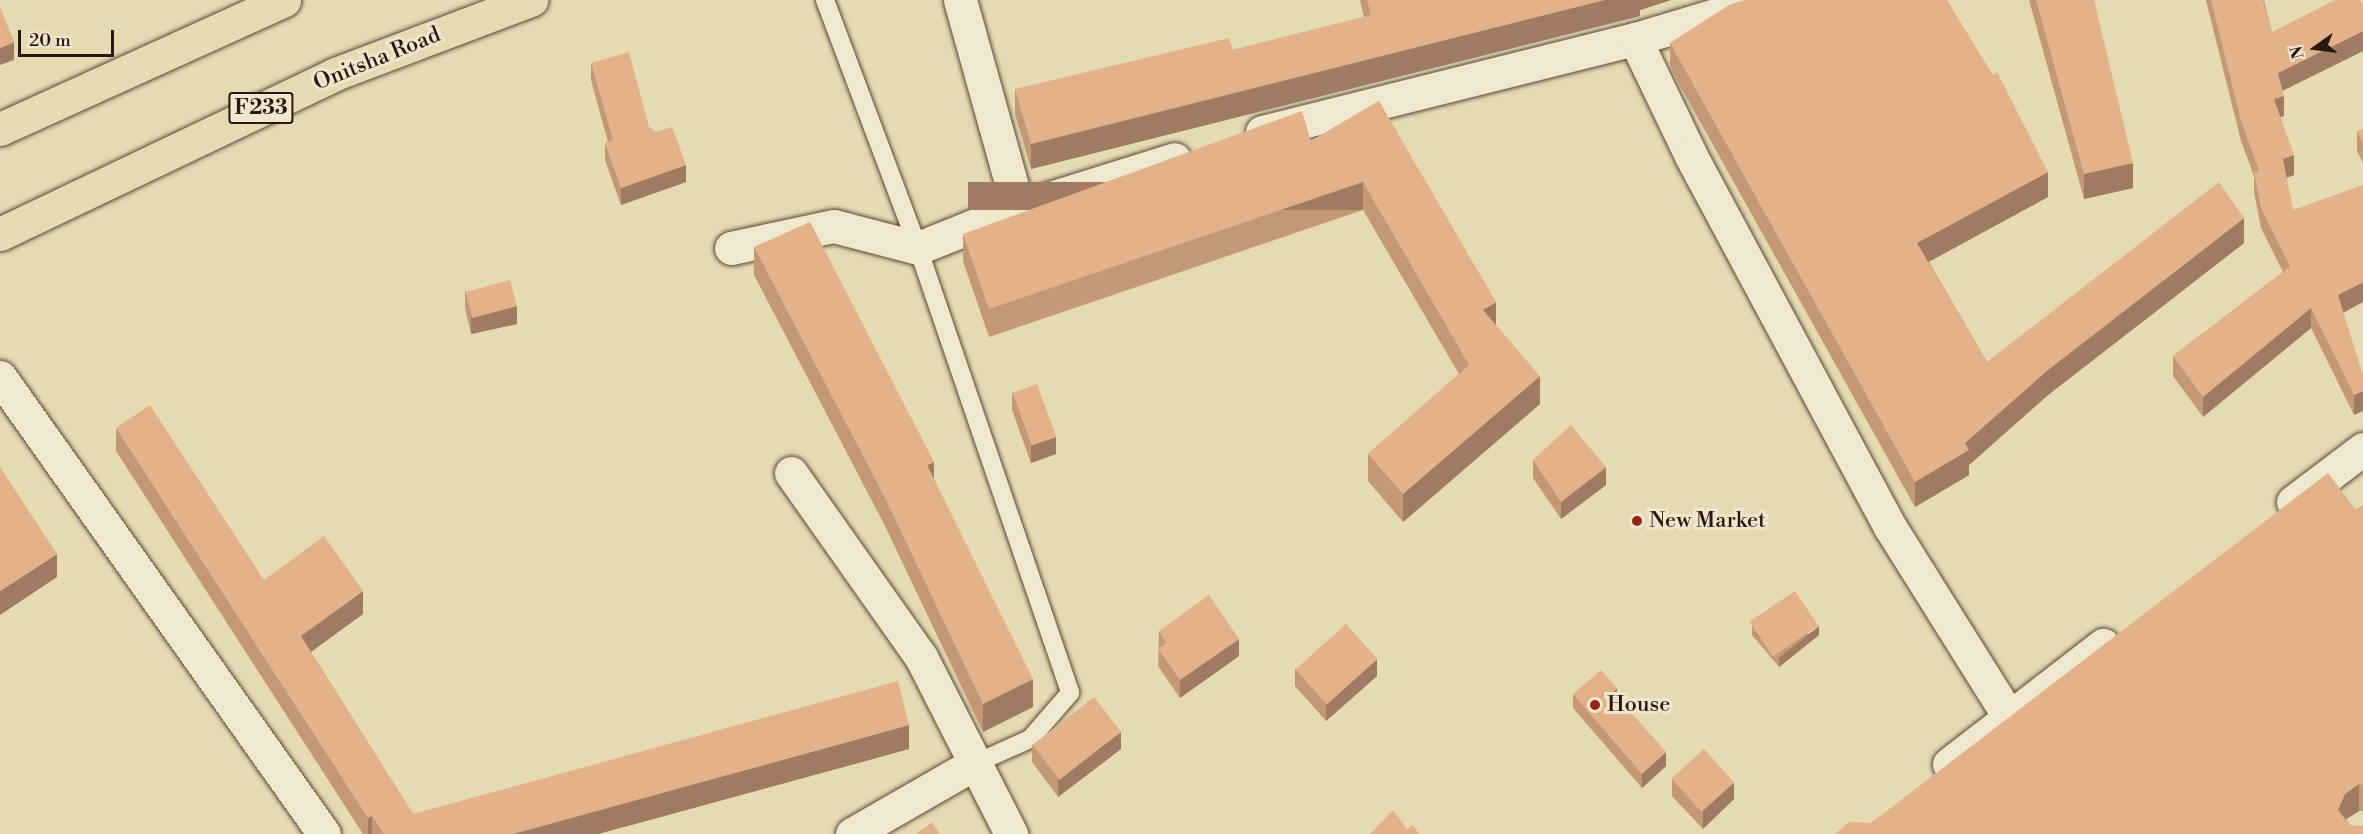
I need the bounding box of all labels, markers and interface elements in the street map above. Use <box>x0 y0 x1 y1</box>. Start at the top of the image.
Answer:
scale bar <box>21 18 117 56</box>
north arrow <box>2285 18 2345 78</box>
street label: Onitsha Road <box>310 22 444 96</box>
text: 20 m <box>29 29 71 52</box>
text: N <box>2286 44 2309 61</box>
road number: F233 <box>228 90 294 126</box>
place label: New Market <box>1649 508 1766 534</box>
marker: New Market <box>1630 514 1644 528</box>
place label: House <box>1607 692 1670 718</box>
marker: House <box>1588 698 1602 712</box>

